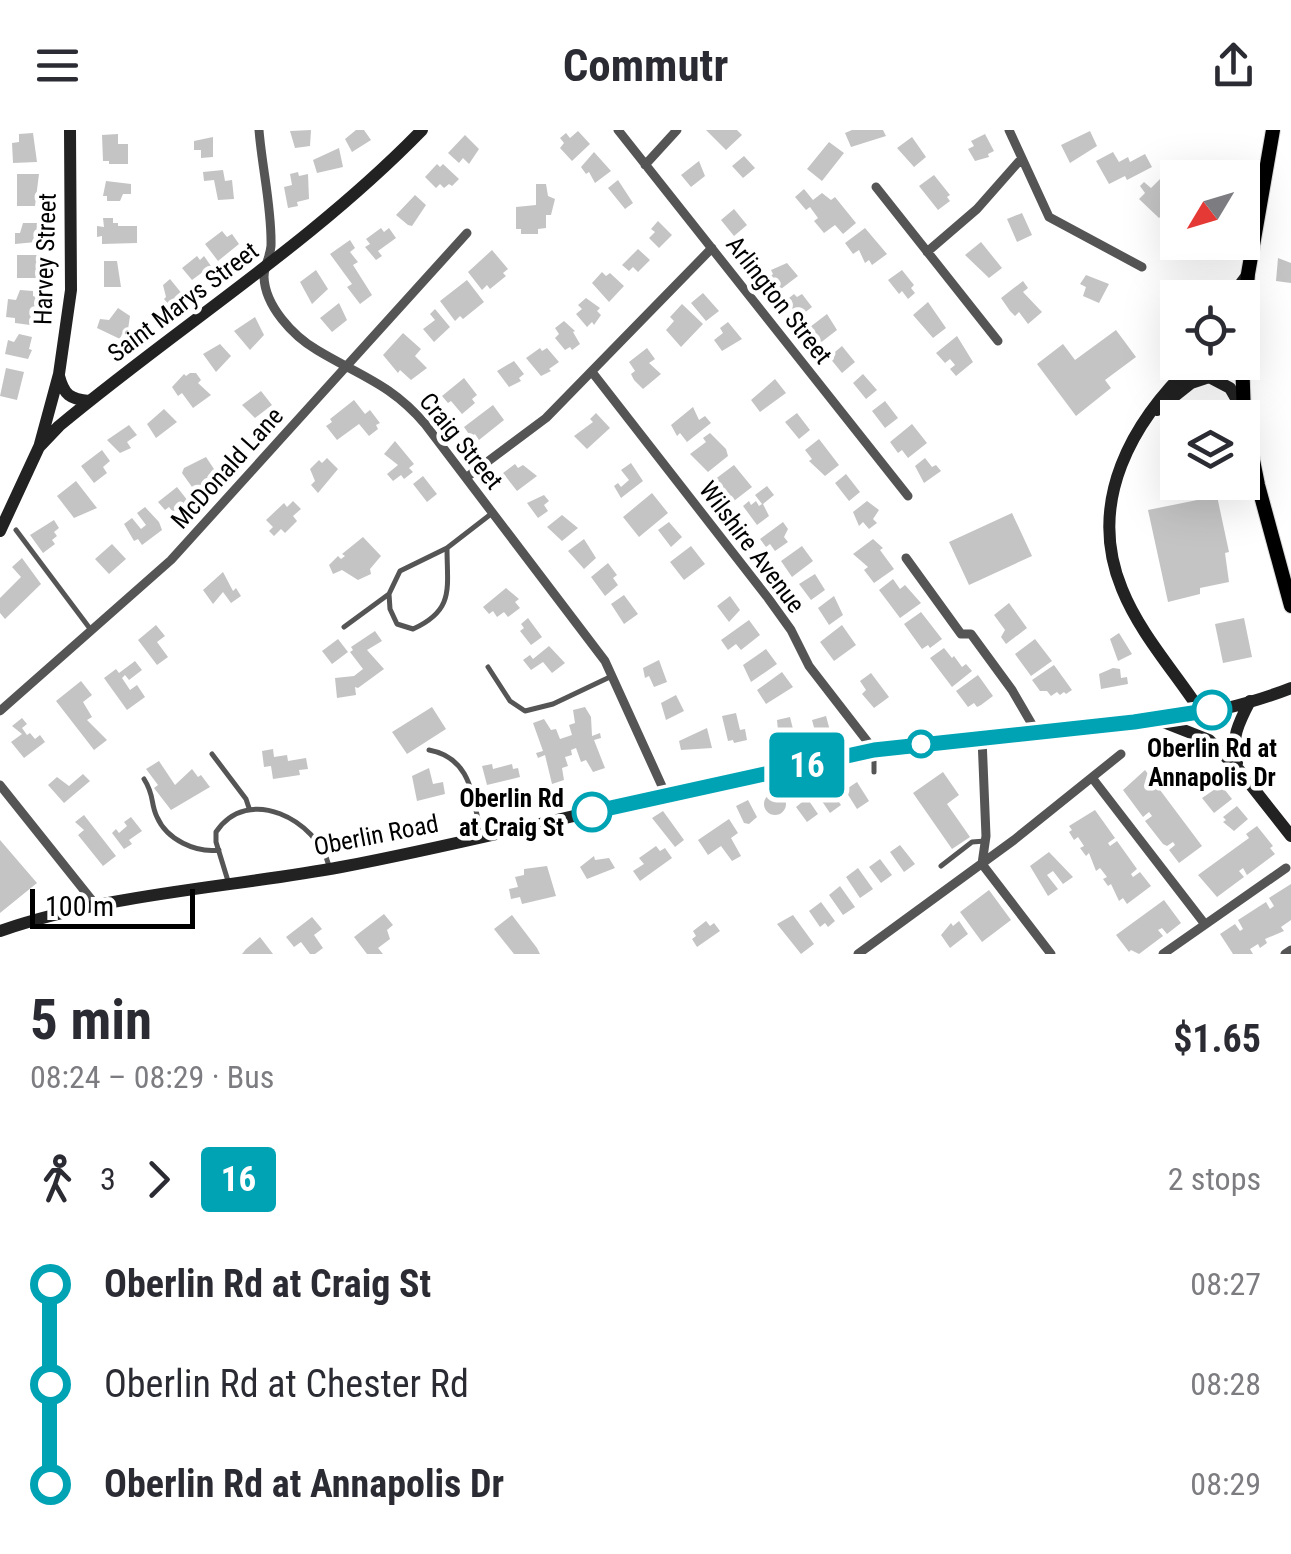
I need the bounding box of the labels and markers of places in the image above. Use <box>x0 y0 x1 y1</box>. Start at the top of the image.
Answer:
marker: Oberlin Rd at Annapolis Dr <box>1193 691 1231 729</box>
unlabelled marker <box>908 731 934 757</box>
place label: Oberlin Rd at Annapolis Dr <box>1147 734 1277 792</box>
place label: Oberlin Rd at Craig St <box>459 784 564 842</box>
marker: Oberlin Rd at Craig St <box>573 793 611 831</box>

